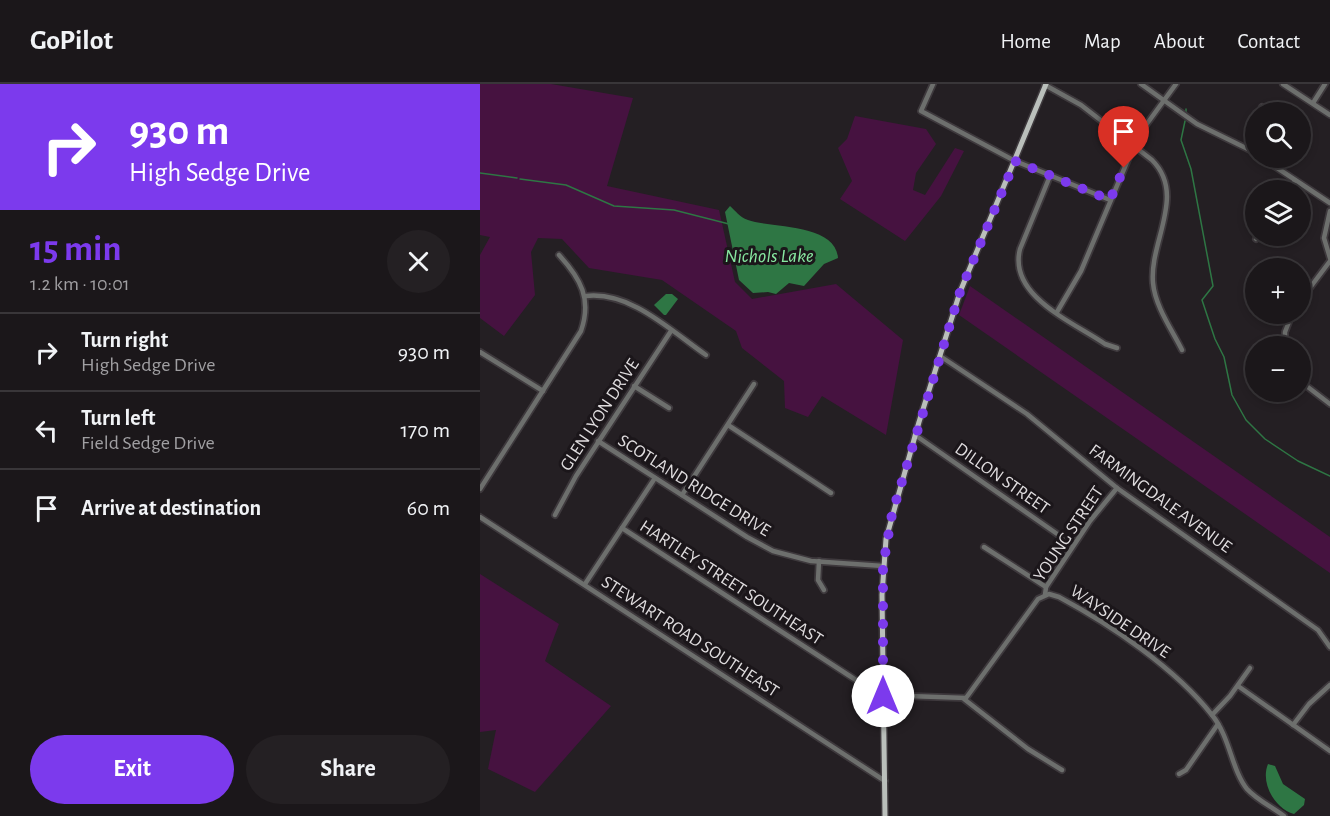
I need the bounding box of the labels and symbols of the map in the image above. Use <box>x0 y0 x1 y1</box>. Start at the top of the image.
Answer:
pin <box>1098 106 1149 168</box>
water label: Nichols Lake <box>724 246 814 266</box>
street label: GLEN LYON DRIVE <box>557 356 643 474</box>
street label: SCOTLAND RIDGE DRIVE <box>615 432 774 540</box>
street label: DILLON STREET <box>952 440 1053 518</box>
street label: FARMINGDALE AVENUE <box>1085 441 1235 557</box>
street label: YOUNG STREET <box>1031 483 1107 585</box>
street label: HARTLEY STREET SOUTHEAST <box>636 517 826 649</box>
street label: STEWART ROAD SOUTHEAST <box>598 573 782 701</box>
street label: WAYSIDE DRIVE <box>1067 582 1174 662</box>
position arrow <box>851 664 915 728</box>

